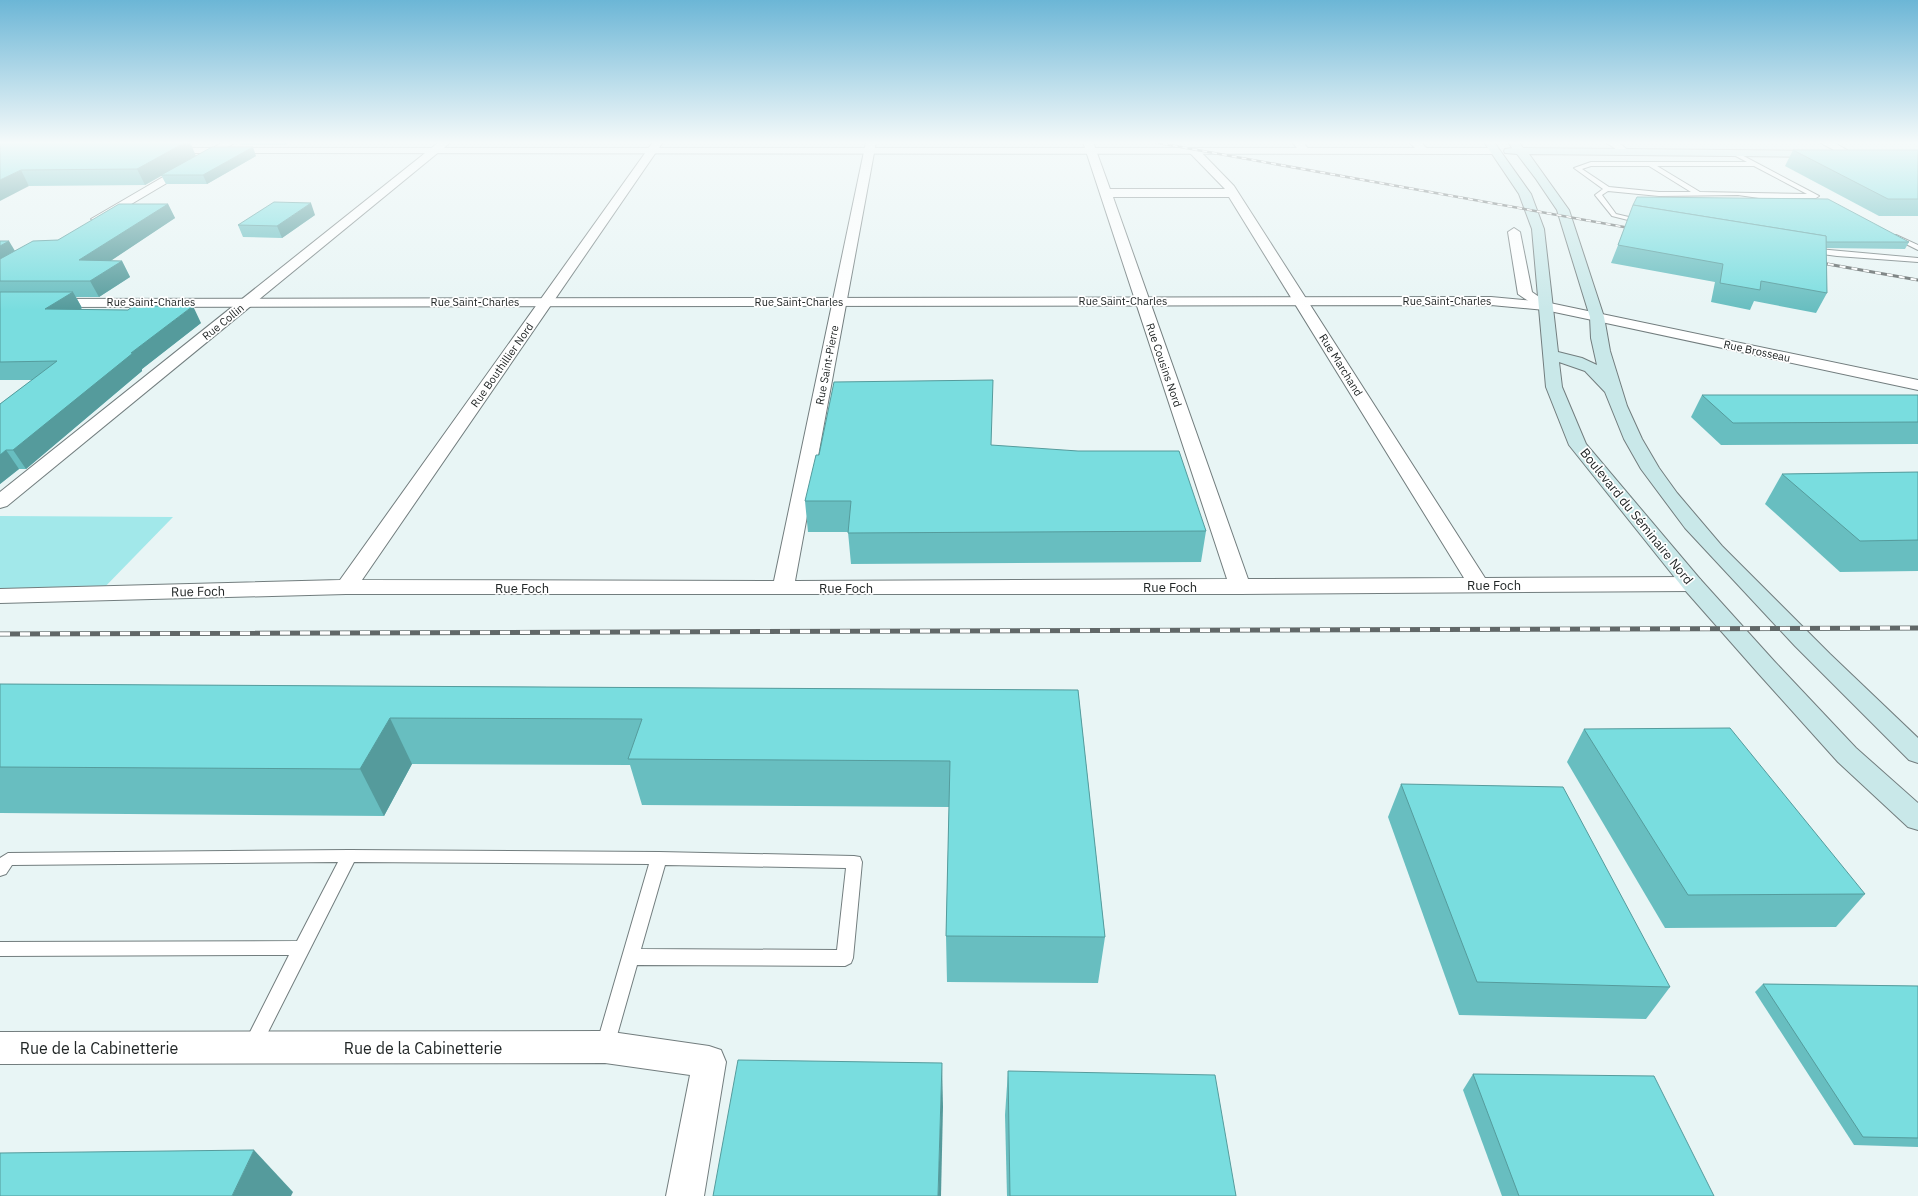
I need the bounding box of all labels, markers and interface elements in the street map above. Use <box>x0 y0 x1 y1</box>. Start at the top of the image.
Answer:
street label: Rue Saint-Charles <box>1079 294 1167 308</box>
street label: Rue Saint-Charles <box>1403 294 1491 308</box>
street label: Rue Saint-Charles <box>107 295 195 309</box>
street label: Rue Saint-Charles <box>431 295 519 309</box>
street label: Rue Saint-Charles <box>755 295 843 309</box>
street label: Rue Collin <box>199 301 247 343</box>
street label: Rue Bouthillier Nord <box>468 320 536 410</box>
street label: Rue Cousins Nord <box>1143 321 1185 409</box>
street label: Rue Saint-Pierre <box>812 324 842 406</box>
street label: Rue Marchand <box>1316 331 1366 399</box>
street label: Rue Brosseau <box>1722 337 1792 365</box>
street label: Boulevard du Séminaire Nord <box>1576 445 1697 588</box>
street label: Rue Foch <box>1467 577 1521 594</box>
street label: Rue Foch <box>1143 579 1197 596</box>
street label: Rue Foch <box>495 580 549 597</box>
street label: Rue Foch <box>819 580 873 597</box>
street label: Rue Foch <box>171 583 225 600</box>
street label: Rue de la Cabinetterie <box>20 1038 178 1058</box>
street label: Rue de la Cabinetterie <box>344 1038 502 1058</box>

